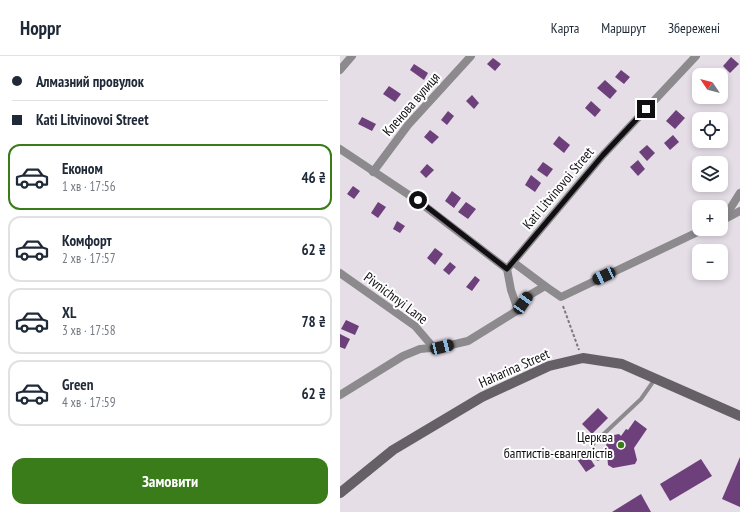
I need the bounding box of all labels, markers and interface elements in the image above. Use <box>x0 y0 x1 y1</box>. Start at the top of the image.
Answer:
text: Hoppr <box>20 16 61 40</box>
text: Карта <box>551 19 579 37</box>
text: Маршрут <box>601 19 646 37</box>
text: Збережені <box>668 19 720 37</box>
street label: Кленова вулиця <box>378 68 444 140</box>
north arrow <box>692 68 728 104</box>
map controls <box>692 68 728 280</box>
text: Алмазний провулок <box>36 72 144 91</box>
route end <box>637 100 655 118</box>
text: Kati Litvinovoi Street <box>36 110 149 129</box>
button: locate <box>692 112 728 148</box>
street label: Kati Litvinovoi Street <box>518 143 598 233</box>
button: layers <box>692 156 728 192</box>
icon: car <box>14 159 50 195</box>
text: Економ <box>62 159 103 178</box>
text: 46 ₴ <box>301 168 326 187</box>
text: 1 хв · 17:56 <box>62 178 116 195</box>
route start <box>409 191 427 209</box>
button: + <box>692 200 728 236</box>
icon: car <box>14 231 50 267</box>
text: Комфорт <box>62 231 112 250</box>
text: 62 ₴ <box>301 240 326 259</box>
button: − <box>692 244 728 280</box>
text: 2 хв · 17:57 <box>62 250 116 267</box>
car <box>591 265 617 287</box>
street label: Pivnichnyi Lane <box>360 268 432 328</box>
car <box>511 290 535 316</box>
icon: car <box>14 303 50 339</box>
text: XL <box>62 303 76 322</box>
text: 78 ₴ <box>301 312 326 331</box>
text: 3 хв · 17:58 <box>62 322 116 339</box>
car <box>429 338 455 356</box>
street label: Haharina Street <box>476 344 552 392</box>
icon: car <box>14 375 50 411</box>
text: Green <box>62 375 94 394</box>
text: 62 ₴ <box>301 384 326 403</box>
text: 4 хв · 17:59 <box>62 394 116 411</box>
place label: Церква баптистів-євангелістів <box>504 428 613 462</box>
marker: Церква баптистів-євангелістів <box>616 440 626 450</box>
button: Замовити <box>12 458 328 504</box>

